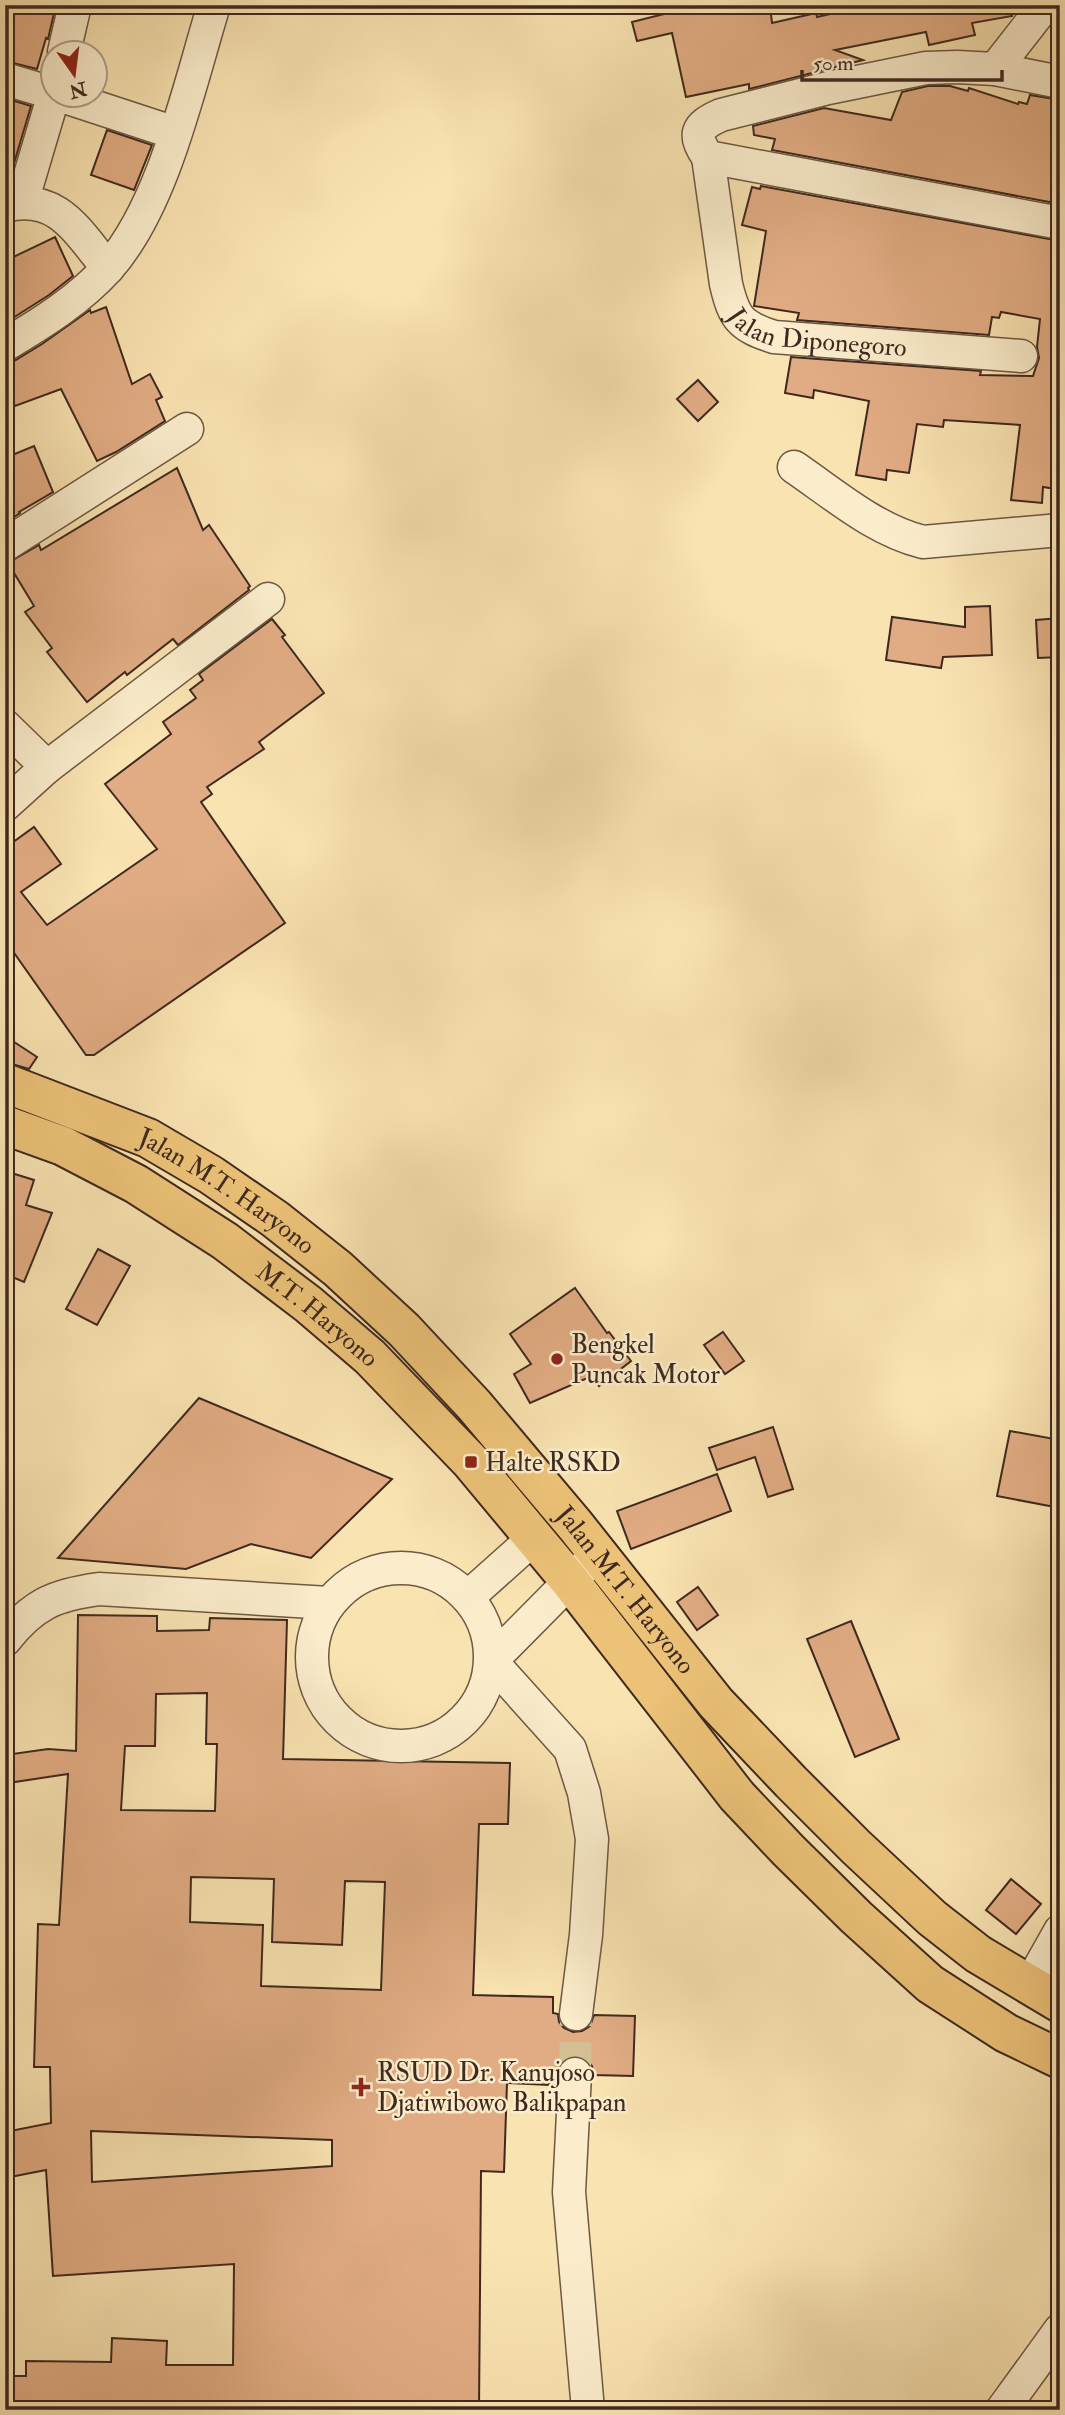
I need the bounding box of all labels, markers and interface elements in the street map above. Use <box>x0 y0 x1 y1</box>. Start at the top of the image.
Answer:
north arrow <box>38 38 108 108</box>
scale bar <box>802 38 1002 82</box>
text: 50 m <box>813 50 854 77</box>
text: N <box>66 76 90 103</box>
street label: Jalan Diponegoro <box>719 301 908 364</box>
street label: Jalan M.T. Haryono <box>133 1121 321 1262</box>
street label: M.T. Haryono <box>250 1256 386 1374</box>
place label: Bengkel Puncak Motor <box>571 1329 720 1391</box>
marker: Bengkel Puncak Motor <box>549 1351 565 1367</box>
place label: Halte RSKD <box>485 1447 621 1479</box>
marker: Halte RSKD <box>463 1454 479 1470</box>
street label: Jalan M.T. Haryono <box>548 1499 702 1681</box>
place label: RSUD Dr. Kanujoso Djatiwibowo Balikpapan <box>377 2057 626 2120</box>
marker: RSUD Dr. Kanujoso Djatiwibowo Balikpapan <box>351 2077 371 2097</box>

